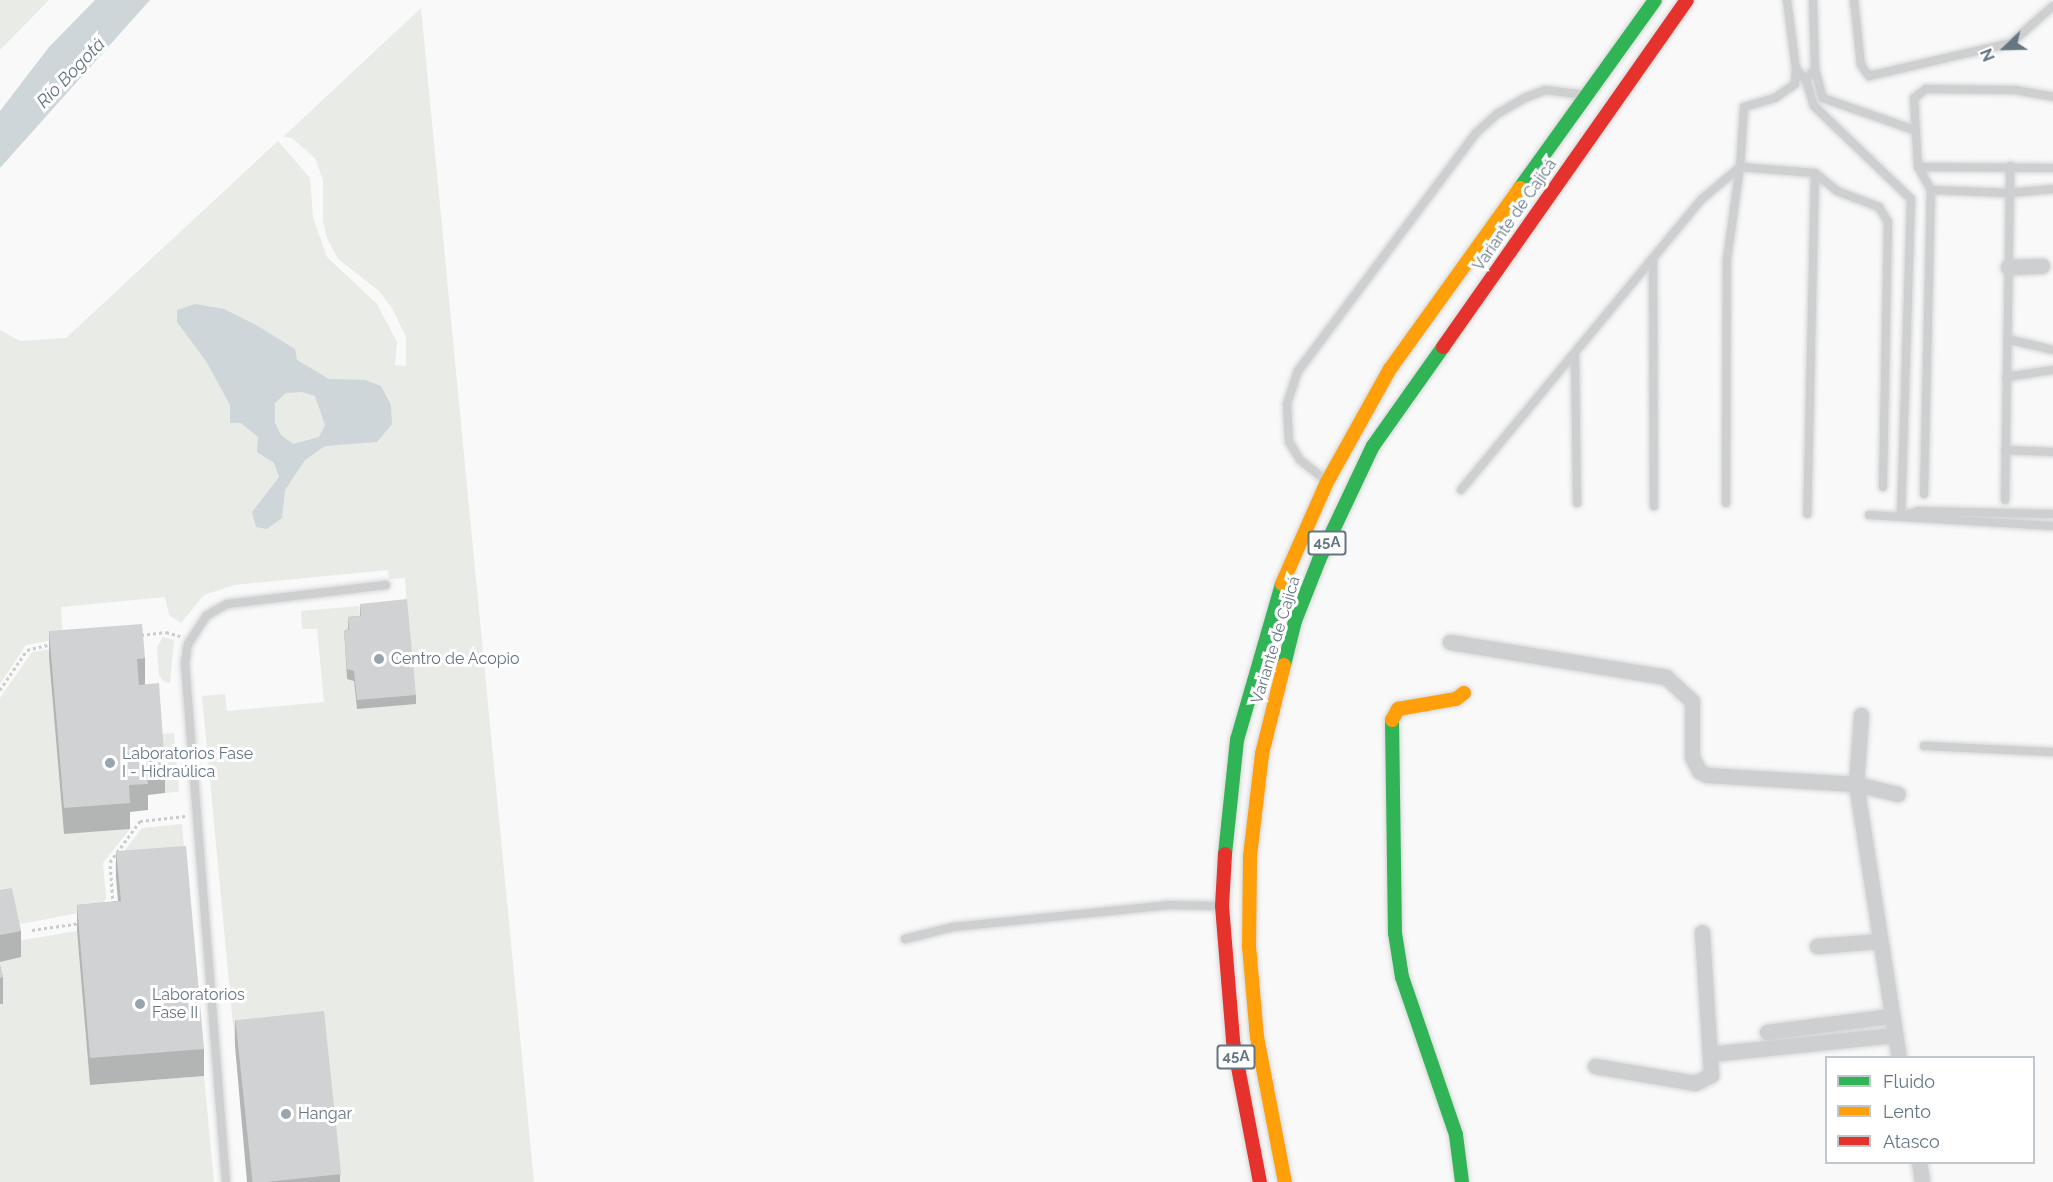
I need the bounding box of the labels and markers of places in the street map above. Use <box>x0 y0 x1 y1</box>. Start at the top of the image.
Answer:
place label: Centro de Acopio <box>391 649 520 669</box>
marker: Centro de Acopio <box>372 652 386 666</box>
place label: Laboratorios Fase I - Hidraúlica <box>122 744 253 782</box>
marker: Laboratorios Fase I - Hidraúlica <box>103 756 117 770</box>
place label: Laboratorios Fase II <box>152 985 245 1023</box>
marker: Laboratorios Fase II <box>133 997 147 1011</box>
place label: Hangar <box>298 1104 352 1124</box>
marker: Hangar <box>279 1107 293 1121</box>

